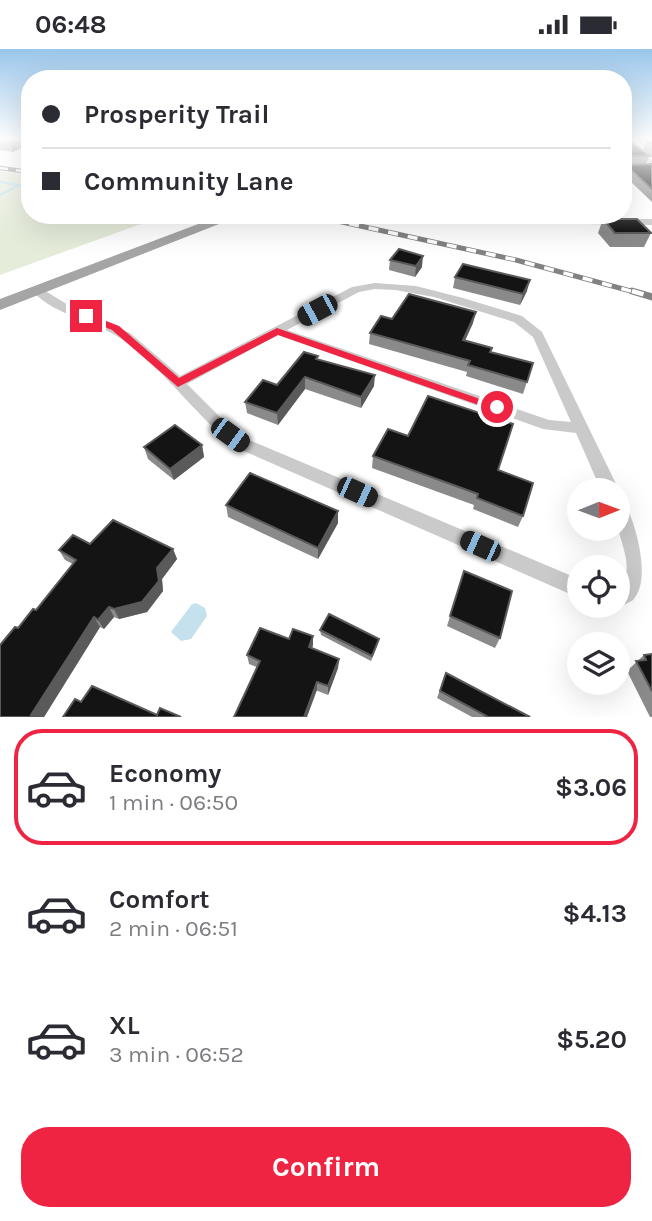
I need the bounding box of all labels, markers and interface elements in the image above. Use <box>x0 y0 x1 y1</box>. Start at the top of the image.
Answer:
text: 06:48 <box>35 9 107 40</box>
text: Prosperity Trail <box>84 99 270 130</box>
text: Community Lane <box>84 166 294 197</box>
car <box>294 291 341 329</box>
route end <box>70 300 102 332</box>
route start <box>481 391 513 423</box>
car <box>207 414 254 456</box>
car <box>334 474 381 510</box>
north arrow <box>567 478 630 541</box>
map controls <box>567 478 630 695</box>
car <box>457 528 504 564</box>
button: locate <box>567 555 630 618</box>
button: layers <box>567 632 630 695</box>
icon: car <box>25 756 88 819</box>
text: Economy <box>109 758 221 789</box>
text: $3.06 <box>555 772 627 803</box>
text: 1 min · 06:50 <box>109 789 238 816</box>
icon: car <box>25 882 88 945</box>
text: Comfort <box>109 884 210 915</box>
text: $4.13 <box>563 898 627 929</box>
text: 2 min · 06:51 <box>109 915 238 942</box>
icon: car <box>25 1008 88 1071</box>
text: XL <box>109 1010 140 1041</box>
text: $5.20 <box>556 1024 627 1055</box>
text: 3 min · 06:52 <box>109 1041 244 1068</box>
button: Confirm <box>21 1127 631 1207</box>

